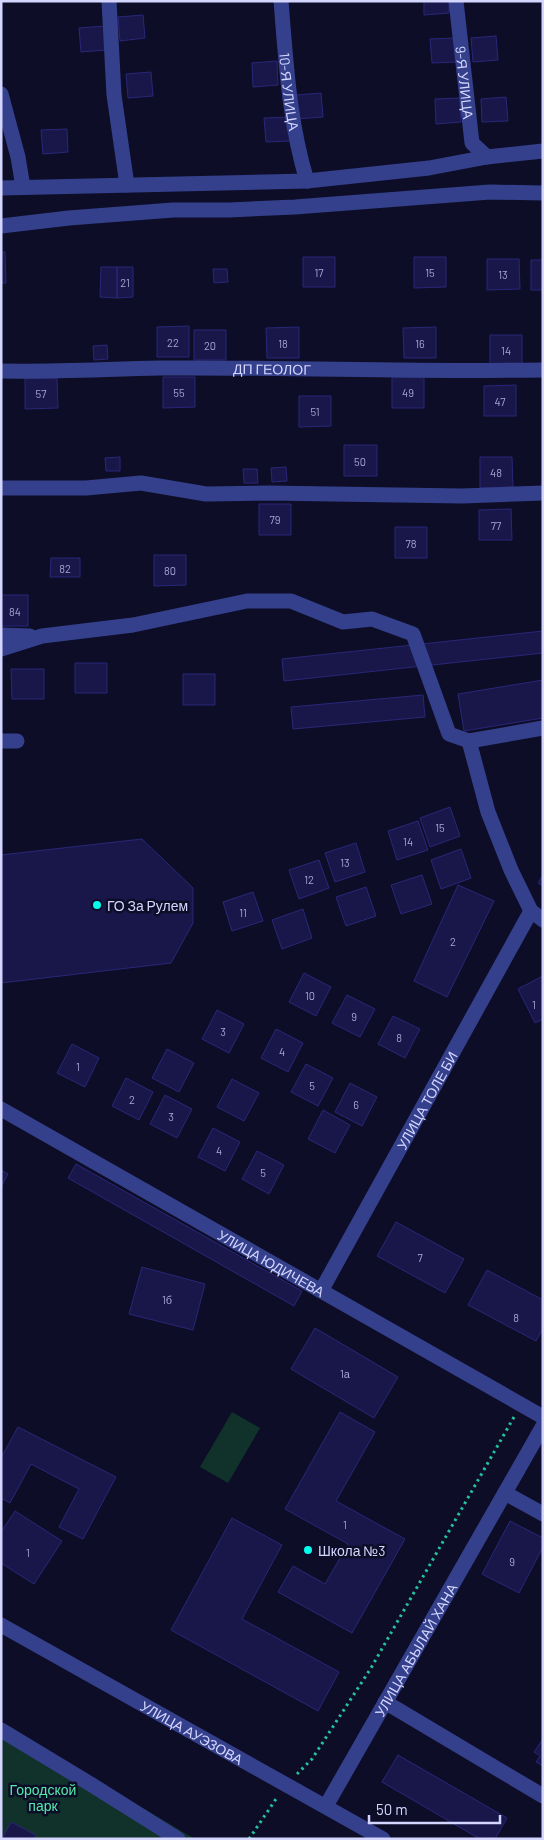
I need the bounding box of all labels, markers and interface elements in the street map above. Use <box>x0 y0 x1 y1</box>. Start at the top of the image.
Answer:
street label: 9-Я УЛИЦА <box>453 45 478 120</box>
street label: 10-Я УЛИЦА <box>277 52 303 133</box>
house number: 17 <box>314 266 324 279</box>
house number: 15 <box>425 266 435 279</box>
house number: 13 <box>498 268 508 281</box>
house number: 21 <box>120 276 130 289</box>
house number: 22 <box>167 336 179 349</box>
house number: 18 <box>278 337 288 350</box>
house number: 16 <box>415 337 425 350</box>
house number: 20 <box>204 339 216 352</box>
house number: 14 <box>501 344 511 357</box>
street label: ДП ГЕОЛОГ <box>233 359 311 377</box>
house number: 55 <box>173 386 185 399</box>
house number: 49 <box>402 386 414 399</box>
house number: 57 <box>36 387 46 400</box>
house number: 47 <box>495 395 505 408</box>
house number: 51 <box>310 405 320 418</box>
house number: 50 <box>354 455 366 468</box>
house number: 48 <box>490 466 502 479</box>
house number: 79 <box>270 513 281 526</box>
house number: 77 <box>491 519 501 532</box>
house number: 78 <box>406 537 417 550</box>
house number: 82 <box>59 562 71 575</box>
house number: 80 <box>164 564 176 577</box>
house number: 84 <box>9 605 21 618</box>
house number: 15 <box>435 821 445 834</box>
house number: 14 <box>403 835 413 848</box>
house number: 13 <box>340 856 350 869</box>
house number: 12 <box>304 873 314 886</box>
place label: ГО За Рулем <box>107 897 188 914</box>
marker: ГО За Рулем <box>91 899 103 911</box>
house number: 11 <box>239 906 247 919</box>
house number: 2 <box>450 935 456 948</box>
house number: 10 <box>305 989 315 1002</box>
house number: 1 <box>532 998 536 1011</box>
house number: 9 <box>351 1010 357 1023</box>
house number: 3 <box>220 1025 226 1038</box>
house number: 8 <box>396 1031 402 1044</box>
house number: 4 <box>279 1045 285 1058</box>
street label: УЛИЦА ТОЛЕ БИ <box>393 1048 460 1152</box>
house number: 1 <box>76 1060 80 1073</box>
house number: 5 <box>309 1079 315 1092</box>
house number: 2 <box>129 1093 135 1106</box>
house number: 6 <box>353 1098 359 1111</box>
house number: 3 <box>168 1110 174 1123</box>
house number: 4 <box>216 1144 222 1157</box>
house number: 5 <box>260 1166 266 1179</box>
street label: УЛИЦА ЮДИЧЕВА <box>215 1226 328 1300</box>
house number: 7 <box>417 1251 423 1264</box>
house number: 1б <box>162 1293 172 1306</box>
house number: 8 <box>513 1311 519 1324</box>
house number: 1а <box>340 1367 351 1380</box>
house number: 1 <box>343 1518 347 1531</box>
place label: Школа №3 <box>318 1542 386 1559</box>
marker: Школа №3 <box>302 1544 314 1556</box>
house number: 1 <box>26 1546 30 1559</box>
house number: 9 <box>509 1555 515 1568</box>
street label: УЛИЦА АБЫЛАЙ ХАНА <box>371 1579 460 1719</box>
street label: УЛИЦА АУЭЗОВА <box>138 1697 247 1768</box>
park label: Городской парк <box>10 1781 76 1814</box>
scale bar <box>369 1792 500 1824</box>
text: 50 m <box>376 1800 408 1818</box>

